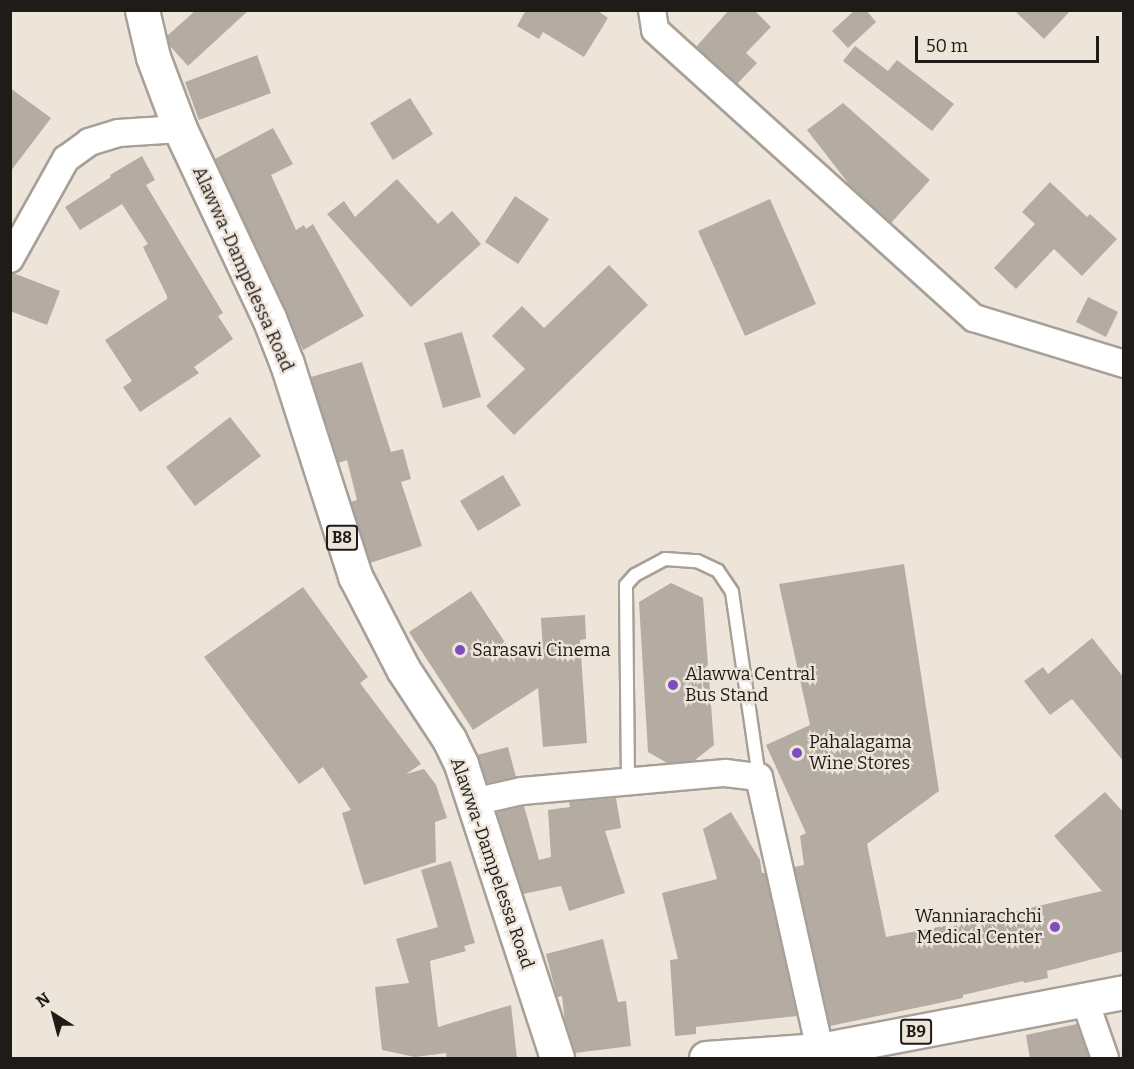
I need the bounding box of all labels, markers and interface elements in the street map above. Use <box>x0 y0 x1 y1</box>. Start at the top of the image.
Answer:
scale bar <box>918 24 1102 62</box>
text: 50 m <box>926 35 968 57</box>
street label: Alawwa-Dampelessa Road <box>188 163 298 375</box>
road number: B8 <box>326 525 358 551</box>
place label: Sarasavi Cinema <box>472 639 610 661</box>
marker: Sarasavi Cinema <box>453 643 467 657</box>
place label: Alawwa Central Bus Stand <box>685 664 815 706</box>
marker: Alawwa Central Bus Stand <box>666 678 680 692</box>
place label: Pahalagama Wine Stores <box>809 732 912 774</box>
marker: Pahalagama Wine Stores <box>790 746 804 760</box>
street label: Alawwa-Dampelessa Road <box>446 755 538 971</box>
place label: Wanniarachchi Medical Center <box>915 906 1042 948</box>
marker: Wanniarachchi Medical Center <box>1046 918 1064 936</box>
north arrow <box>24 985 84 1045</box>
text: N <box>33 989 54 1011</box>
road number: B9 <box>900 1019 932 1045</box>

